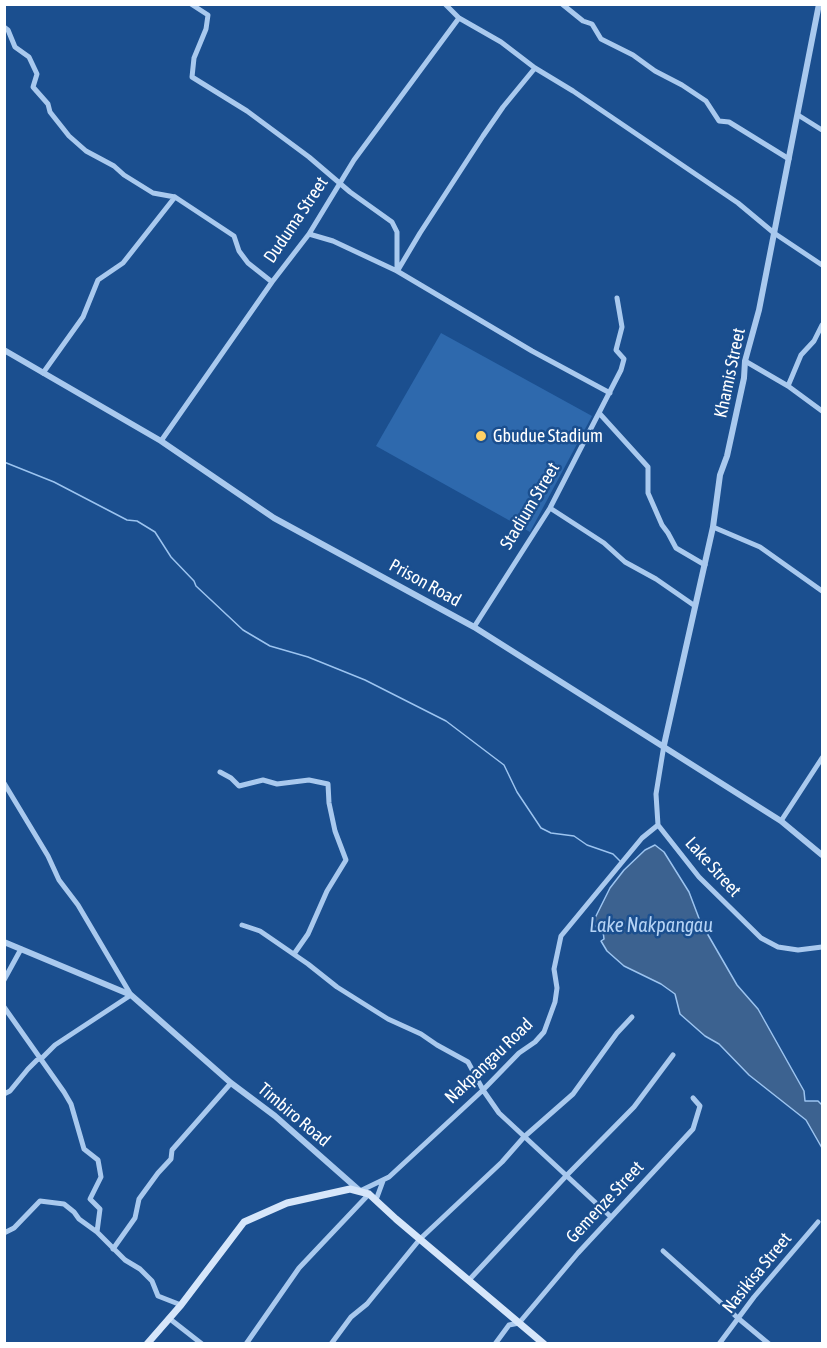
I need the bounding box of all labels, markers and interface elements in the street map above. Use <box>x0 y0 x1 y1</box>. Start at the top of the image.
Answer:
street label: Duduma Street <box>259 173 333 267</box>
street label: Khamis Street <box>710 326 750 420</box>
place label: Gbudue Stadium <box>493 425 603 447</box>
marker: Gbudue Stadium <box>474 429 488 443</box>
street label: Stadium Street <box>496 459 564 553</box>
street label: Prison Road <box>385 554 465 612</box>
street label: Lake Street <box>681 833 745 901</box>
water label: Lake Nakpangau <box>589 914 713 938</box>
street label: Nakpangau Road <box>441 1014 537 1108</box>
street label: Timbiro Road <box>253 1078 335 1152</box>
street label: Gemenze Street <box>562 1157 648 1247</box>
street label: Nasikisa Street <box>718 1228 796 1318</box>

